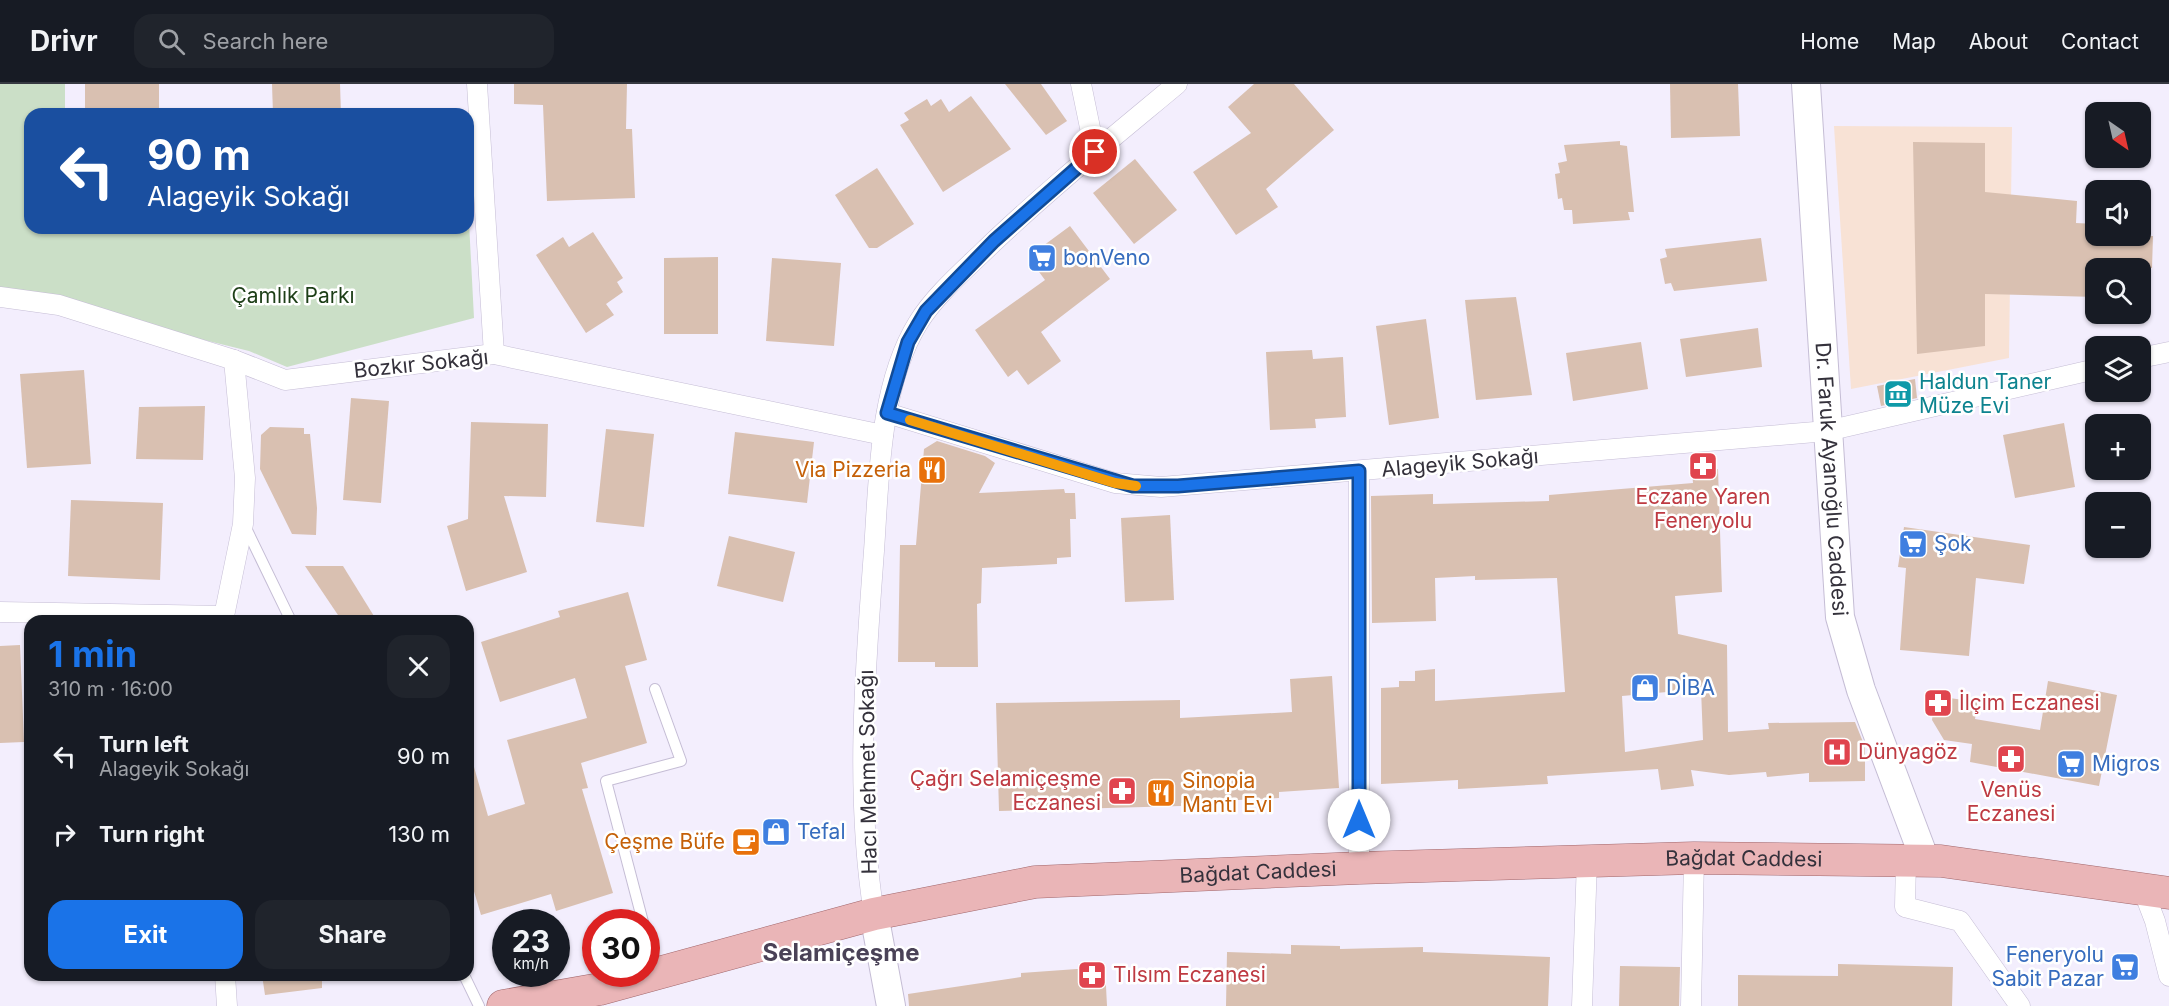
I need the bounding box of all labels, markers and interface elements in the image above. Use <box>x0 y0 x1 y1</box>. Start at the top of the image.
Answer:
search box <box>134 14 554 68</box>
text: Drivr <box>30 24 98 58</box>
icon: search <box>155 25 188 58</box>
text: Search here <box>203 28 328 54</box>
text: Home <box>1800 29 1859 54</box>
text: Map <box>1892 29 1936 54</box>
text: About <box>1969 29 2028 54</box>
text: Contact <box>2061 29 2139 54</box>
north arrow <box>2085 102 2151 168</box>
map controls <box>2085 102 2151 558</box>
pin <box>1069 126 1120 177</box>
text: 90 m <box>147 129 251 180</box>
icon: left <box>48 132 126 210</box>
icon: arrive <box>1078 135 1111 168</box>
text: Alageyik Sokağı <box>147 180 350 213</box>
button: sound <box>2085 180 2151 246</box>
supermarket icon: bonVeno <box>1026 242 1058 274</box>
place label: bonVeno <box>1063 245 1150 270</box>
button: search <box>2085 258 2151 324</box>
park label: Çamlık Parkı <box>231 283 355 308</box>
button: layers <box>2085 336 2151 402</box>
street label: Dr. Faruk Ayanoğlu Caddesi <box>1811 341 1853 617</box>
street label: Bozkır Sokağı <box>352 344 490 383</box>
place label: Haldun Taner Müze Evi <box>1919 369 2052 418</box>
museum icon: Haldun Taner Müze Evi <box>1882 378 1914 410</box>
button: + <box>2085 414 2151 480</box>
street label: Alageyik Sokağı <box>1380 443 1540 482</box>
pharmacy icon: Eczane Yaren Feneryolu <box>1687 450 1719 482</box>
restaurant icon: Via Pizzeria <box>916 454 948 486</box>
place label: Via Pizzeria <box>795 457 911 482</box>
place label: Eczane Yaren Feneryolu <box>1635 484 1771 533</box>
button: − <box>2085 492 2151 558</box>
supermarket icon: Şok <box>1897 528 1929 560</box>
place label: Şok <box>1934 531 1972 556</box>
text: 1 min <box>48 632 137 676</box>
button: close <box>387 635 450 698</box>
street label: Hacı Mehmet Sokağı <box>853 669 882 875</box>
shop icon: DİBA <box>1629 672 1661 704</box>
place label: DİBA <box>1666 674 1715 700</box>
text: 310 m · 16:00 <box>48 677 173 701</box>
pharmacy icon: İlçim Eczanesi <box>1922 687 1954 719</box>
place label: İlçim Eczanesi <box>1959 689 2100 715</box>
text: Turn left <box>99 731 189 757</box>
hospital icon: Dünyagöz <box>1821 736 1853 768</box>
place label: Dünyagöz <box>1858 739 1958 764</box>
icon: left <box>48 740 81 773</box>
text: 90 m <box>397 743 450 769</box>
pharmacy icon: Venüs Eczanesi <box>1995 743 2027 775</box>
supermarket icon: Migros <box>2055 748 2087 780</box>
place label: Migros <box>2092 751 2160 776</box>
text: Alageyik Sokağı <box>99 757 249 781</box>
place label: Çağrı Selamiçeşme Eczanesi <box>910 766 1101 815</box>
place label: Sinopia Mantı Evi <box>1182 768 1273 817</box>
pharmacy icon: Çağrı Selamiçeşme Eczanesi <box>1106 775 1138 807</box>
restaurant icon: Sinopia Mantı Evi <box>1145 777 1177 809</box>
place label: Venüs Eczanesi <box>1967 777 2055 826</box>
position arrow <box>1327 788 1391 852</box>
shop icon: Tefal <box>760 816 792 848</box>
icon: right <box>48 818 81 851</box>
place label: Tefal <box>797 819 845 844</box>
text: Turn right <box>99 821 205 847</box>
text: 130 m <box>388 821 450 847</box>
cafe icon: Çeşme Büfe <box>730 826 762 858</box>
place label: Çeşme Büfe <box>604 829 725 854</box>
street label: Bağdat Caddesi <box>1665 845 1823 872</box>
street label: Bağdat Caddesi <box>1179 856 1337 888</box>
button: Exit <box>48 900 243 969</box>
button: Share <box>255 900 450 969</box>
speed limit sign: 30 <box>582 909 660 987</box>
text: 23 <box>512 923 550 959</box>
district label: Selamiçeşme <box>763 938 919 967</box>
place label: Feneryolu Sabit Pazar <box>1992 942 2104 991</box>
supermarket icon: Feneryolu Sabit Pazar <box>2109 951 2141 983</box>
text: km/h <box>513 954 549 973</box>
pharmacy icon: Tılsım Eczanesi <box>1076 959 1108 991</box>
place label: Tılsım Eczanesi <box>1113 962 1266 987</box>

